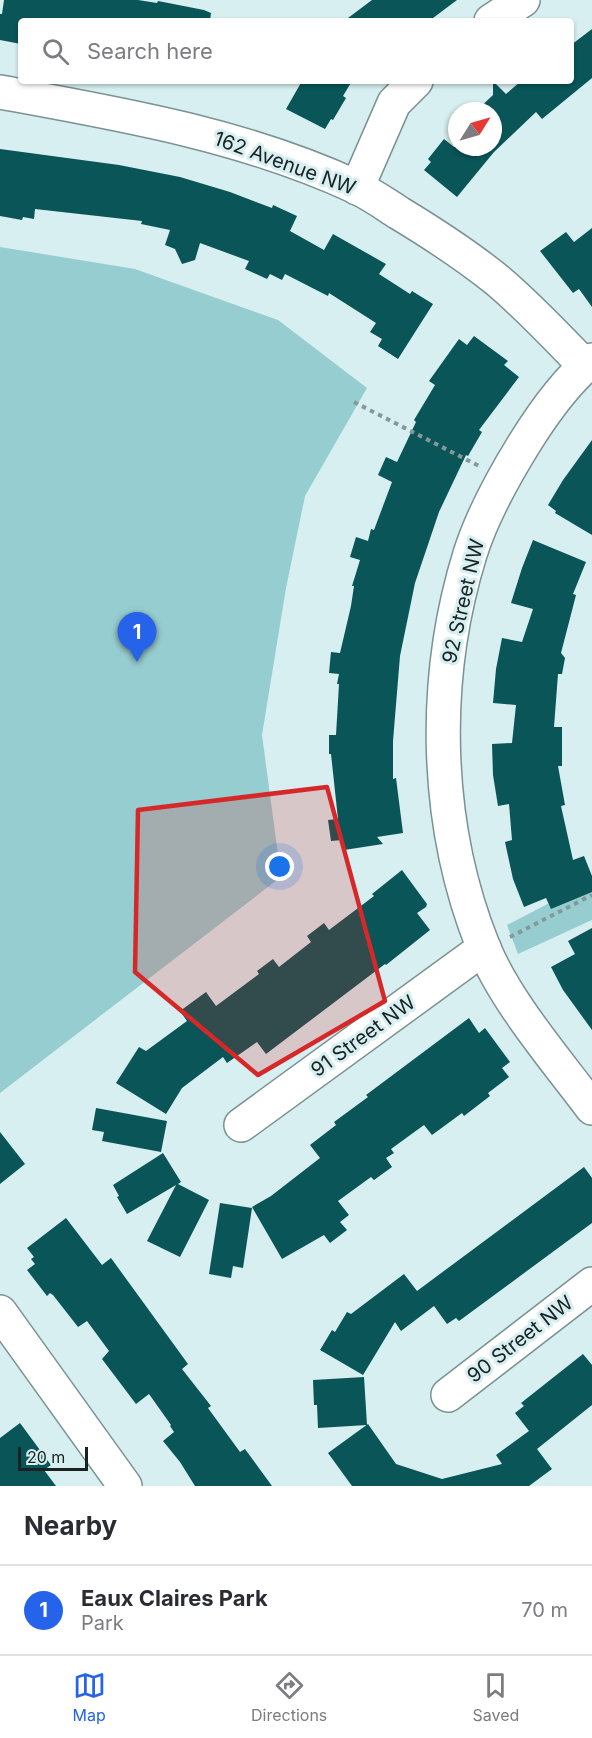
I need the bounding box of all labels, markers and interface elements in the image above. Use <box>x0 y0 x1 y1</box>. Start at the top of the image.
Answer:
search box <box>18 18 574 84</box>
icon: search <box>39 35 72 68</box>
text: Search here <box>87 38 213 64</box>
north arrow <box>448 102 502 156</box>
street label: 162 Avenue NW <box>211 126 359 200</box>
street label: 92 Street NW <box>437 536 489 666</box>
pin: 1 <box>118 612 156 662</box>
your location <box>265 852 294 881</box>
street label: 91 Street NW <box>306 990 420 1082</box>
street label: 90 Street NW <box>462 1290 578 1388</box>
scale bar <box>18 1444 88 1472</box>
text: 20 m <box>27 1447 65 1467</box>
text: Nearby <box>24 1510 117 1541</box>
text: Eaux Claires Park <box>81 1585 268 1611</box>
text: 1 <box>39 1598 48 1622</box>
text: 70 m <box>521 1598 568 1622</box>
text: Park <box>81 1611 124 1635</box>
tab: Map <box>73 1669 106 1725</box>
tab: Directions <box>251 1669 327 1725</box>
tab: Saved <box>473 1669 519 1725</box>

